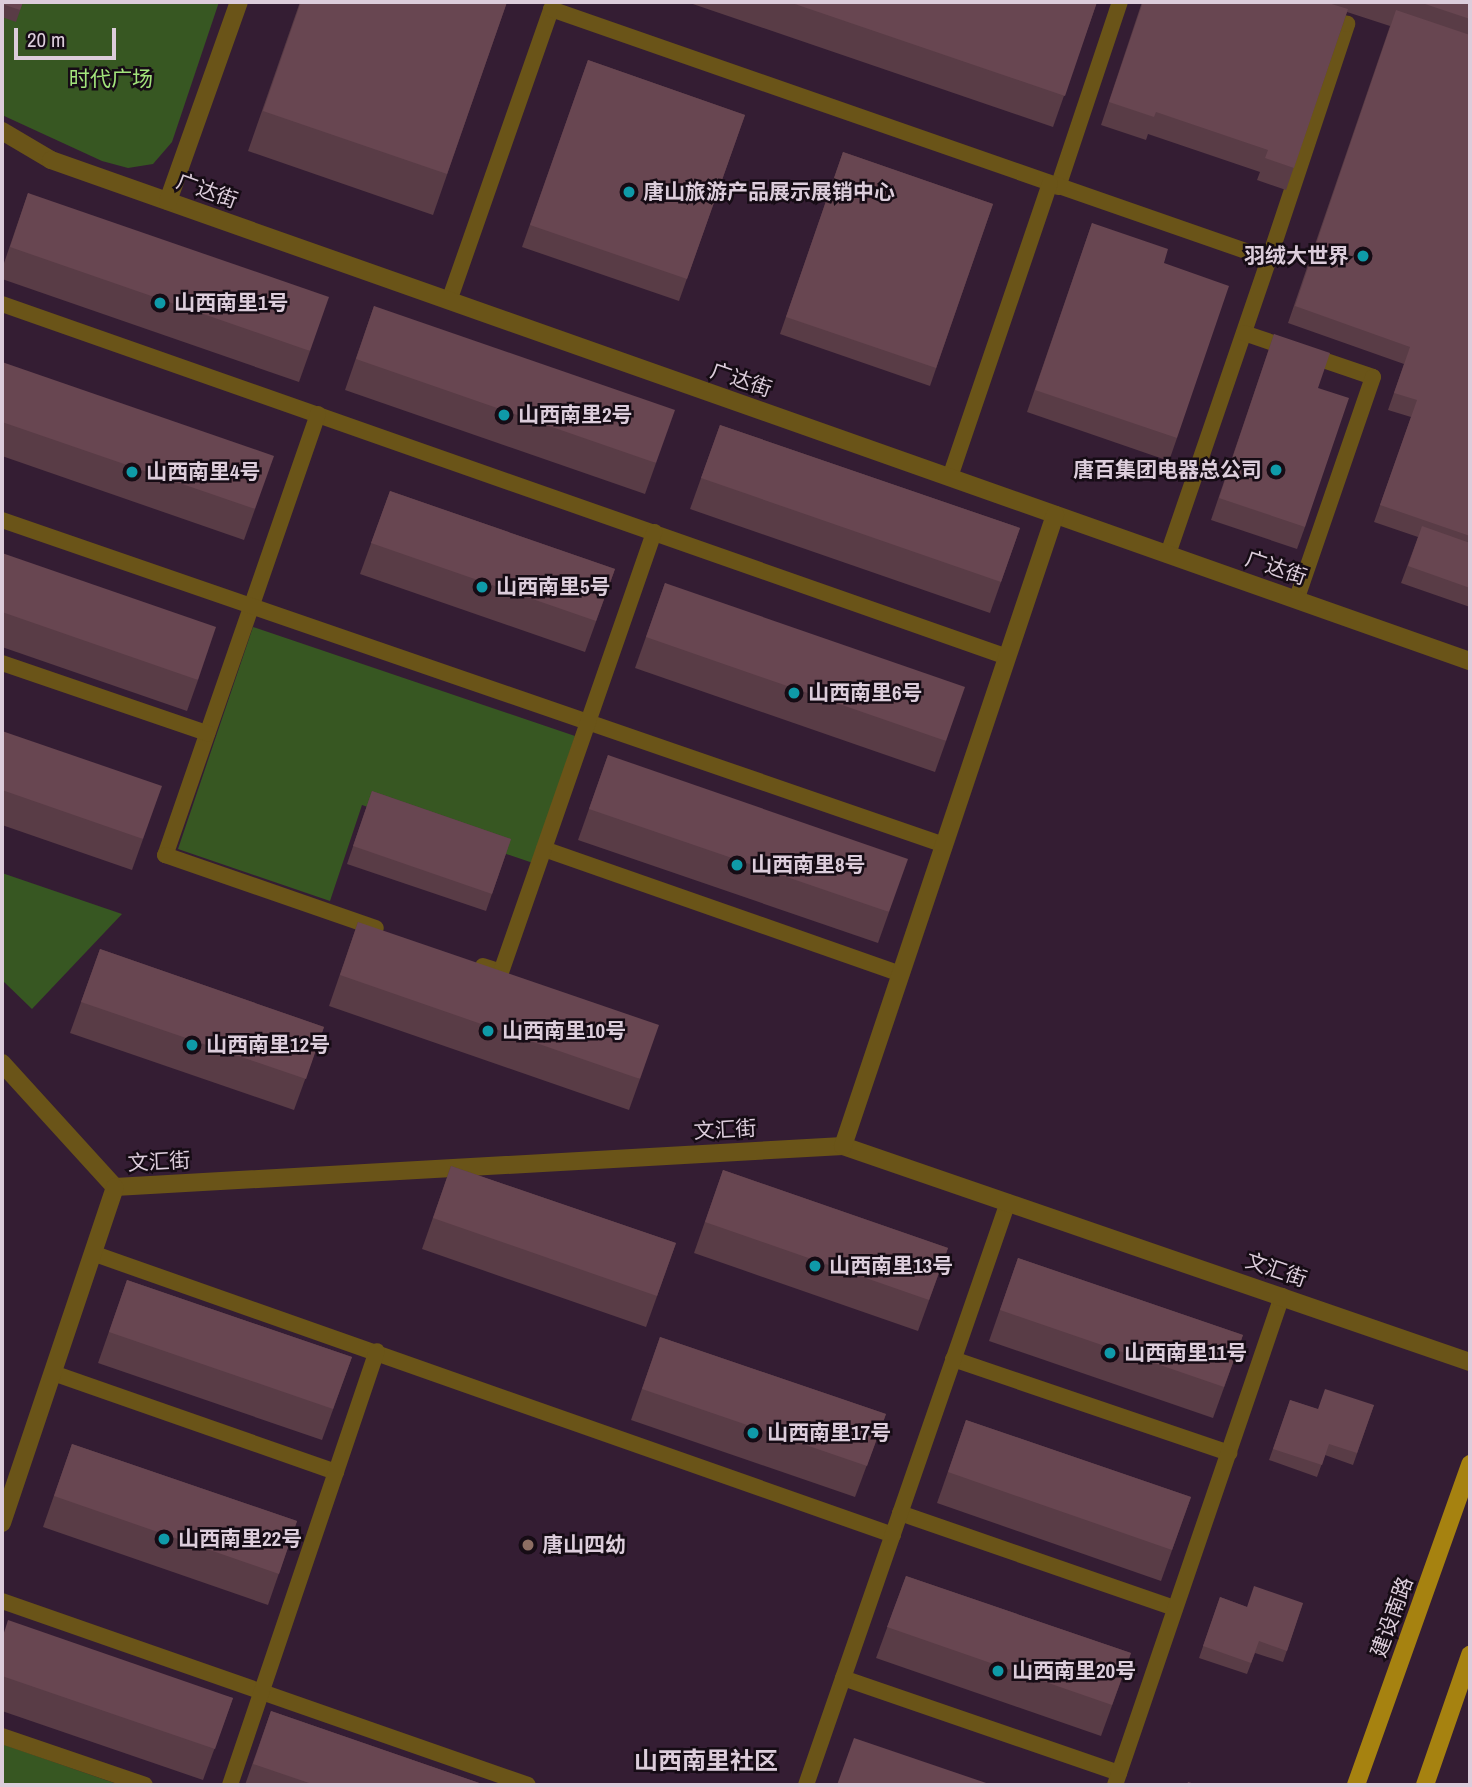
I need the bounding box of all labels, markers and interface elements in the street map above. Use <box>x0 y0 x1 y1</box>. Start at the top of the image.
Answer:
scale bar <box>18 14 119 58</box>
text: 20 m <box>27 25 65 54</box>
park label: 时代广场 <box>69 66 153 92</box>
street label: 广达街 <box>173 168 241 214</box>
place label: 唐山旅游产品展示展销中心 <box>643 179 895 205</box>
marker: 唐山旅游产品展示展销中心 <box>621 184 637 200</box>
place label: 羽绒大世界 <box>1244 243 1349 269</box>
marker: 羽绒大世界 <box>1355 248 1371 264</box>
place label: 山西南里1号 <box>174 290 289 316</box>
marker: 山西南里1号 <box>152 295 168 311</box>
street label: 广达街 <box>707 358 775 402</box>
place label: 山西南里2号 <box>518 402 633 428</box>
marker: 山西南里2号 <box>496 407 512 423</box>
place label: 唐百集团电器总公司 <box>1073 457 1262 483</box>
place label: 山西南里4号 <box>146 459 261 485</box>
marker: 唐百集团电器总公司 <box>1268 462 1284 478</box>
marker: 山西南里4号 <box>124 464 140 480</box>
street label: 广达街 <box>1242 546 1310 590</box>
place label: 山西南里5号 <box>496 574 611 600</box>
marker: 山西南里5号 <box>474 579 490 595</box>
place label: 山西南里6号 <box>808 680 923 706</box>
marker: 山西南里6号 <box>786 685 802 701</box>
place label: 山西南里8号 <box>751 852 866 878</box>
marker: 山西南里8号 <box>729 857 745 873</box>
place label: 山西南里10号 <box>502 1018 626 1044</box>
marker: 山西南里10号 <box>480 1023 496 1039</box>
place label: 山西南里12号 <box>206 1032 330 1058</box>
marker: 山西南里12号 <box>184 1037 200 1053</box>
street label: 文汇街 <box>693 1116 757 1144</box>
street label: 文汇街 <box>127 1148 191 1176</box>
street label: 文汇街 <box>1242 1248 1310 1292</box>
place label: 山西南里13号 <box>829 1253 953 1279</box>
marker: 山西南里13号 <box>807 1258 823 1274</box>
place label: 山西南里11号 <box>1124 1340 1247 1366</box>
marker: 山西南里11号 <box>1102 1345 1118 1361</box>
place label: 山西南里17号 <box>767 1420 891 1446</box>
marker: 山西南里17号 <box>745 1425 761 1441</box>
place label: 山西南里22号 <box>178 1526 302 1552</box>
marker: 山西南里22号 <box>156 1531 172 1547</box>
place label: 唐山四幼 <box>542 1532 626 1558</box>
marker: 唐山四幼 <box>520 1537 536 1553</box>
street label: 建设南路 <box>1366 1573 1418 1661</box>
place label: 山西南里20号 <box>1012 1658 1136 1684</box>
marker: 山西南里20号 <box>990 1663 1006 1679</box>
district label: 山西南里社区 <box>634 1747 778 1775</box>

